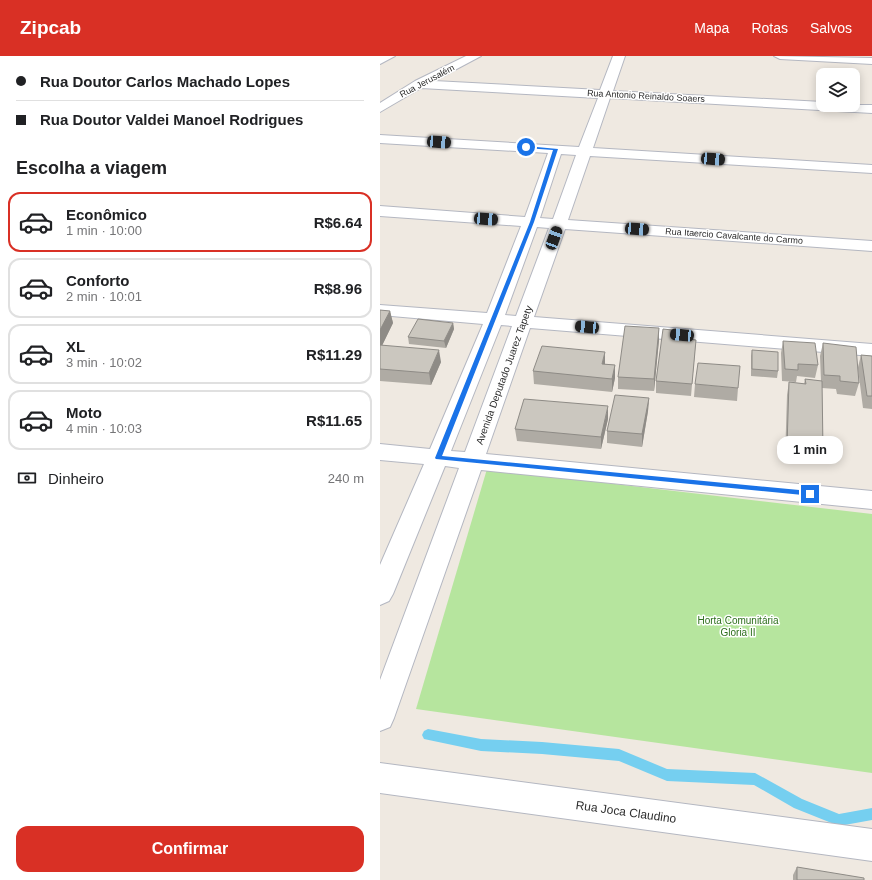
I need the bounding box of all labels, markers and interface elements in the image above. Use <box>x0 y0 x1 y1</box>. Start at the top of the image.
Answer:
text: Zipcab <box>20 17 81 38</box>
text: Mapa <box>694 20 729 36</box>
text: Rotas <box>751 20 788 36</box>
text: Salvos <box>810 20 852 36</box>
street label: Rua Jerusalém <box>398 62 456 100</box>
map controls <box>816 68 860 112</box>
button: layers <box>816 68 860 112</box>
text: Rua Doutor Carlos Machado Lopes <box>40 73 290 90</box>
street label: Rua Antonio Reinaldo Soaers <box>587 88 706 104</box>
text: Rua Doutor Valdei Manoel Rodrigues <box>40 111 303 128</box>
car <box>427 135 451 149</box>
route start <box>517 138 535 156</box>
car <box>701 152 725 166</box>
text: Escolha a viagem <box>16 158 167 178</box>
icon: car <box>18 204 54 240</box>
text: Econômico <box>66 206 147 223</box>
car <box>474 212 498 226</box>
text: R$6.64 <box>314 214 362 231</box>
car <box>625 222 649 236</box>
text: 1 min · 10:00 <box>66 223 142 238</box>
car <box>544 225 564 251</box>
street label: Rua Itaercio Cavalcante do Carmo <box>665 226 803 246</box>
icon: car <box>18 270 54 306</box>
text: Conforto <box>66 272 129 289</box>
text: R$8.96 <box>314 280 362 297</box>
text: 2 min · 10:01 <box>66 289 142 304</box>
street label: Avenida Deputado Juarez Tapety <box>474 304 534 446</box>
car <box>575 320 599 334</box>
car <box>670 328 694 342</box>
icon: car <box>18 336 54 372</box>
text: XL <box>66 338 85 355</box>
text: R$11.29 <box>306 346 362 363</box>
text: 3 min · 10:02 <box>66 355 142 370</box>
icon: car <box>18 402 54 438</box>
text: Moto <box>66 404 102 421</box>
text: R$11.65 <box>306 412 362 429</box>
text: 4 min · 10:03 <box>66 421 142 436</box>
callout: 1 min <box>777 436 843 464</box>
text: 1 min <box>793 442 827 457</box>
icon: cash <box>16 467 38 489</box>
text: Dinheiro <box>48 470 104 487</box>
text: 240 m <box>328 471 364 486</box>
route end <box>801 485 819 503</box>
park label: Horta Comunitária Gloria II <box>697 615 779 638</box>
street label: Rua Joca Claudino <box>575 798 677 826</box>
button: Confirmar <box>16 826 364 872</box>

